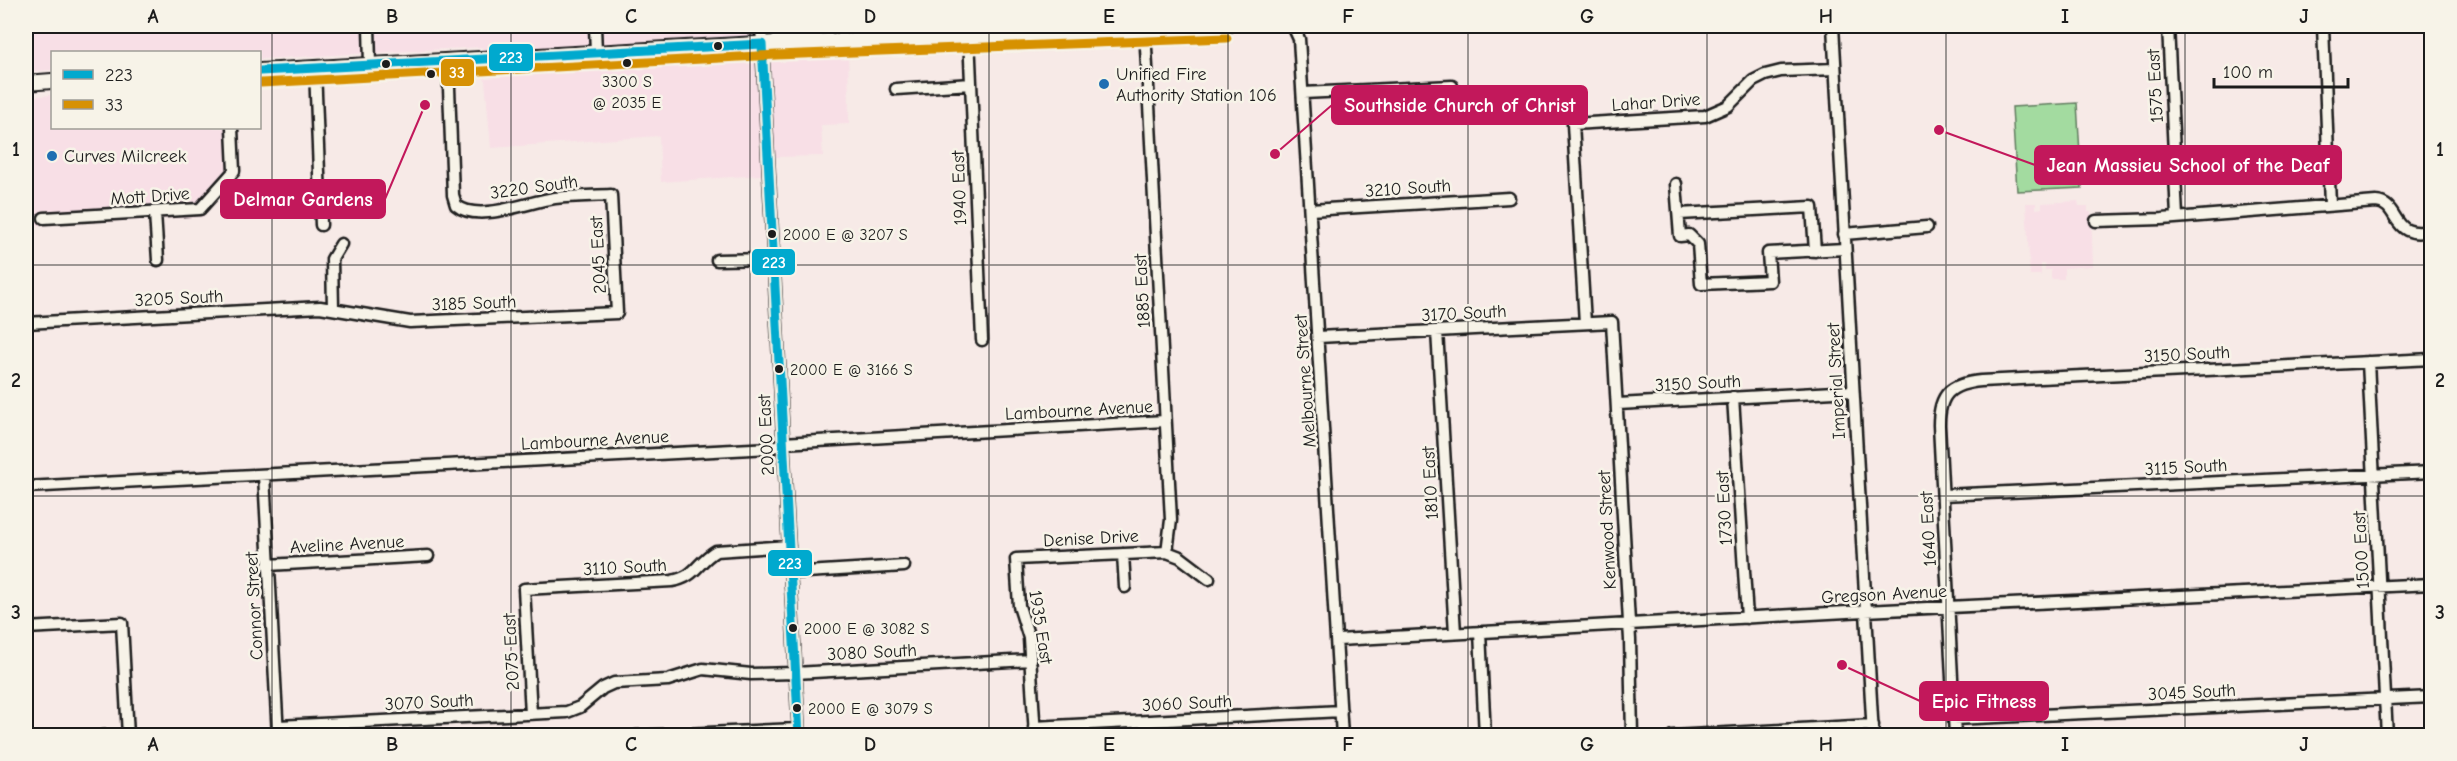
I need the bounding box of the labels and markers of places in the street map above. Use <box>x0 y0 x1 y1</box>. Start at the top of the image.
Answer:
unlabelled marker <box>712 40 724 52</box>
marker: 3300 S @ 2035 E <box>621 57 633 69</box>
unlabelled marker <box>380 58 392 70</box>
place label: Unified Fire Authority Station 106 <box>1116 64 1277 106</box>
unlabelled marker <box>425 68 437 80</box>
place label: 3300 S @ 2035 E <box>593 73 662 112</box>
marker: Unified Fire Authority Station 106 <box>1097 77 1111 91</box>
callout: Southside Church of Christ <box>1332 86 1587 124</box>
place label: Curves Milcreek <box>64 146 187 167</box>
callout: Jean Massieu School of the Deaf <box>2035 146 2341 184</box>
marker: Curves Milcreek <box>45 149 59 163</box>
callout: Delmar Gardens <box>221 180 385 218</box>
place label: 2000 E @ 3207 S <box>783 226 908 244</box>
marker: 2000 E @ 3207 S <box>766 228 778 240</box>
place label: 2000 E @ 3166 S <box>790 361 913 379</box>
marker: 2000 E @ 3166 S <box>773 363 785 375</box>
place label: 2000 E @ 3082 S <box>804 620 929 638</box>
marker: 2000 E @ 3082 S <box>787 622 799 634</box>
callout: Epic Fitness <box>1920 682 2048 720</box>
place label: 2000 E @ 3079 S <box>808 700 933 718</box>
marker: 2000 E @ 3079 S <box>791 702 803 714</box>

